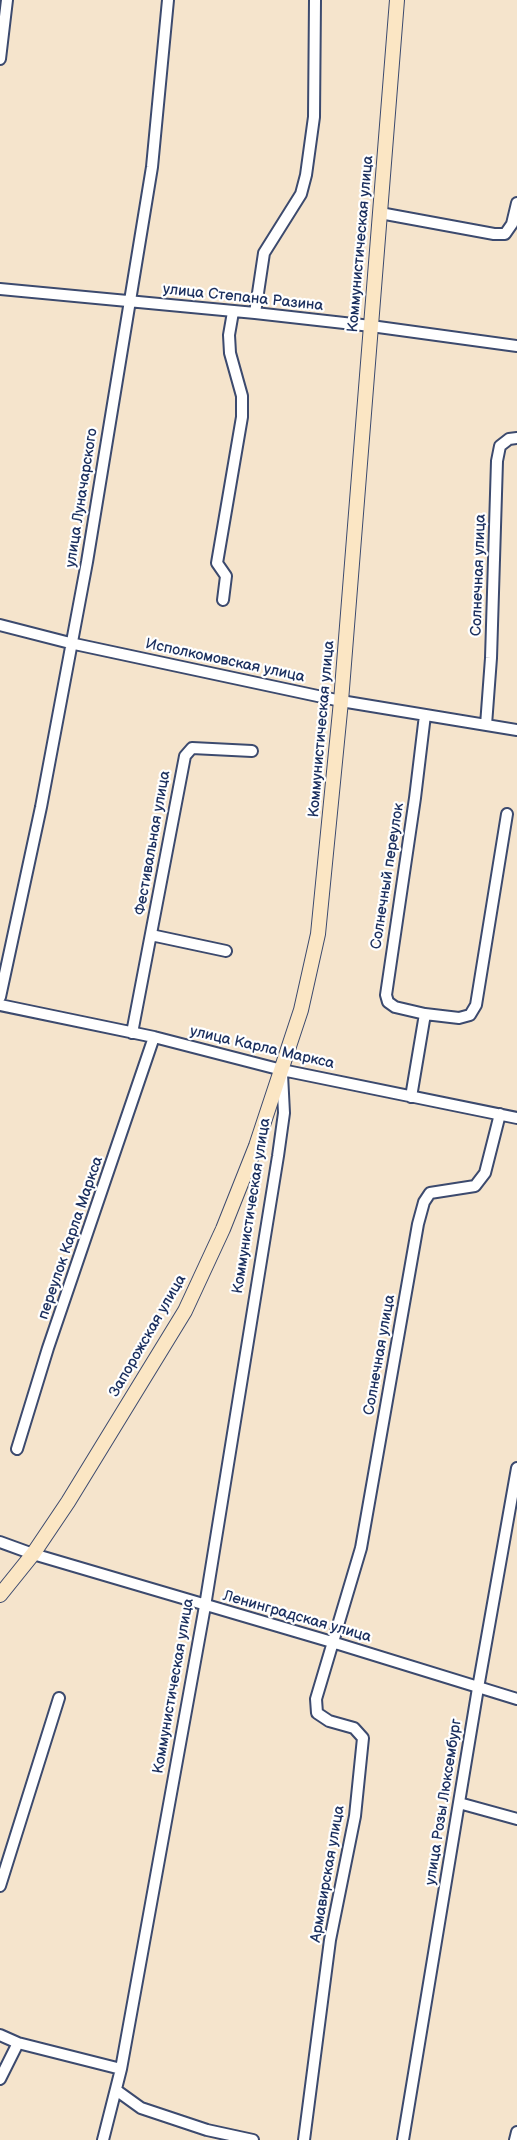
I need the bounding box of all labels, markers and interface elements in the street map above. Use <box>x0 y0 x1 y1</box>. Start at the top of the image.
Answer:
street label: Коммунистическая улица <box>344 155 378 333</box>
street label: улица Степана Разина <box>162 281 324 315</box>
street label: улица Луначарского <box>62 427 102 569</box>
street label: Солнечная улица <box>468 514 490 636</box>
street label: Исполкомовская улица <box>144 635 306 687</box>
street label: Коммунистическая улица <box>305 640 339 818</box>
street label: Фестивальная улица <box>131 769 175 917</box>
street label: Солнечный переулок <box>368 802 408 950</box>
street label: улица Карла Маркса <box>188 1023 336 1073</box>
street label: Коммунистическая улица <box>229 1117 275 1295</box>
street label: переулок Карла Маркса <box>35 1154 107 1322</box>
street label: Запорожская улица <box>106 1272 190 1400</box>
street label: Солнечная улица <box>361 1293 399 1417</box>
street label: Ленинградская улица <box>221 1587 373 1647</box>
street label: Коммунистическая улица <box>150 1597 198 1775</box>
street label: улица Розы Люксембург <box>422 1717 466 1887</box>
street label: Армавирская улица <box>307 1804 349 1944</box>

